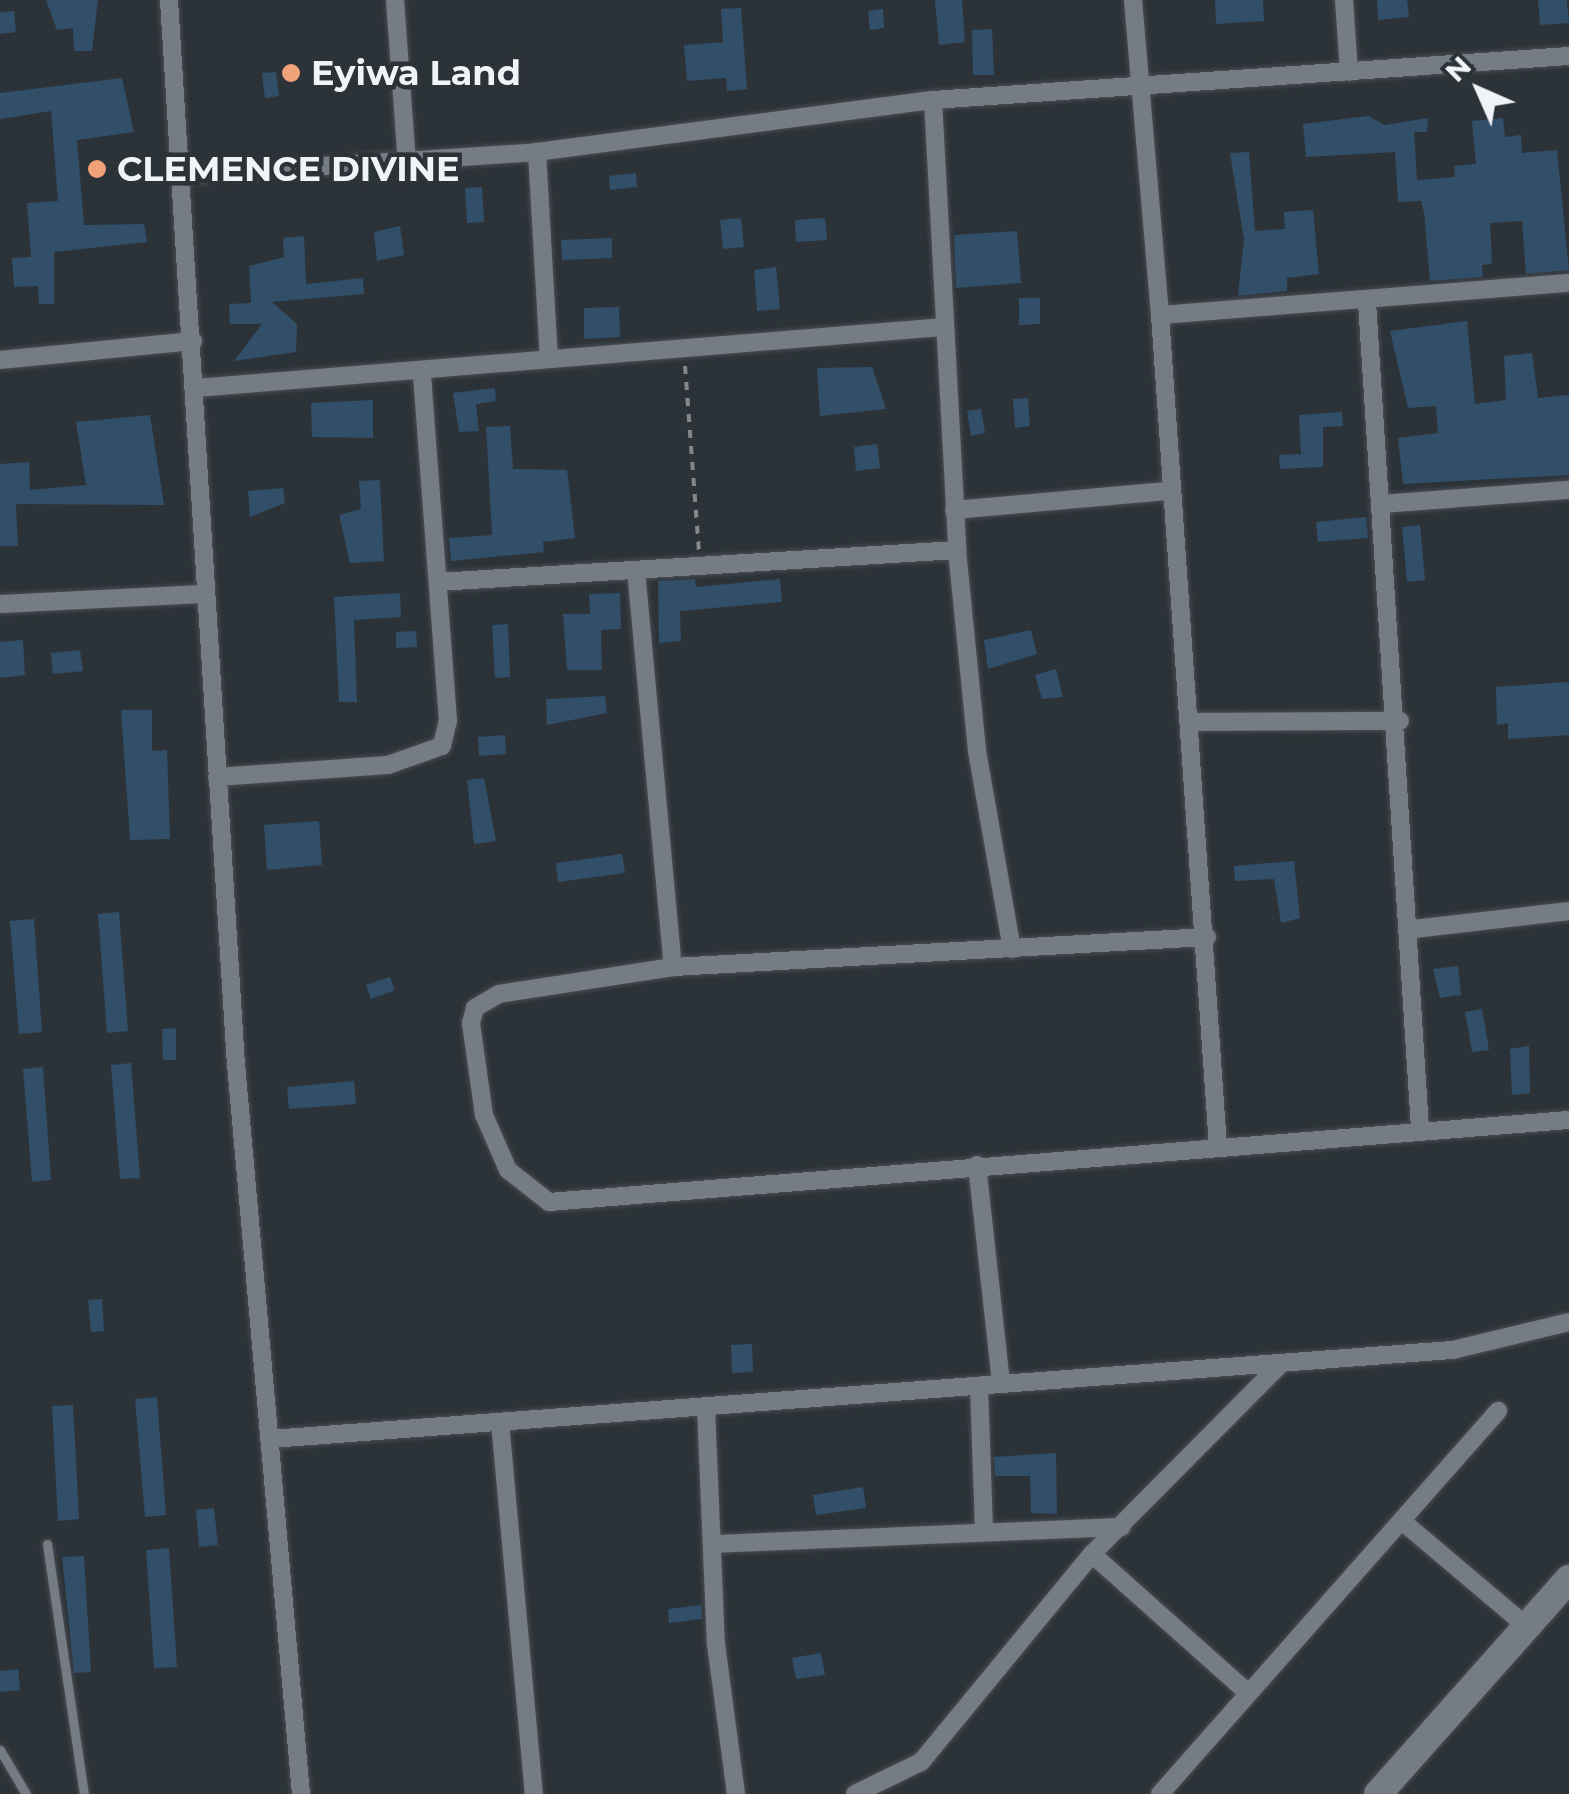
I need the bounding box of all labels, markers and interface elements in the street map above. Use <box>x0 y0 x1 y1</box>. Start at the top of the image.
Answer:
north arrow <box>1429 40 1529 140</box>
text: N <box>1438 49 1478 89</box>
place label: Eyiwa Land <box>311 52 521 94</box>
marker: Eyiwa Land <box>280 62 302 84</box>
place label: CLEMENCE DIVINE <box>117 148 460 190</box>
marker: CLEMENCE DIVINE <box>86 158 108 180</box>

